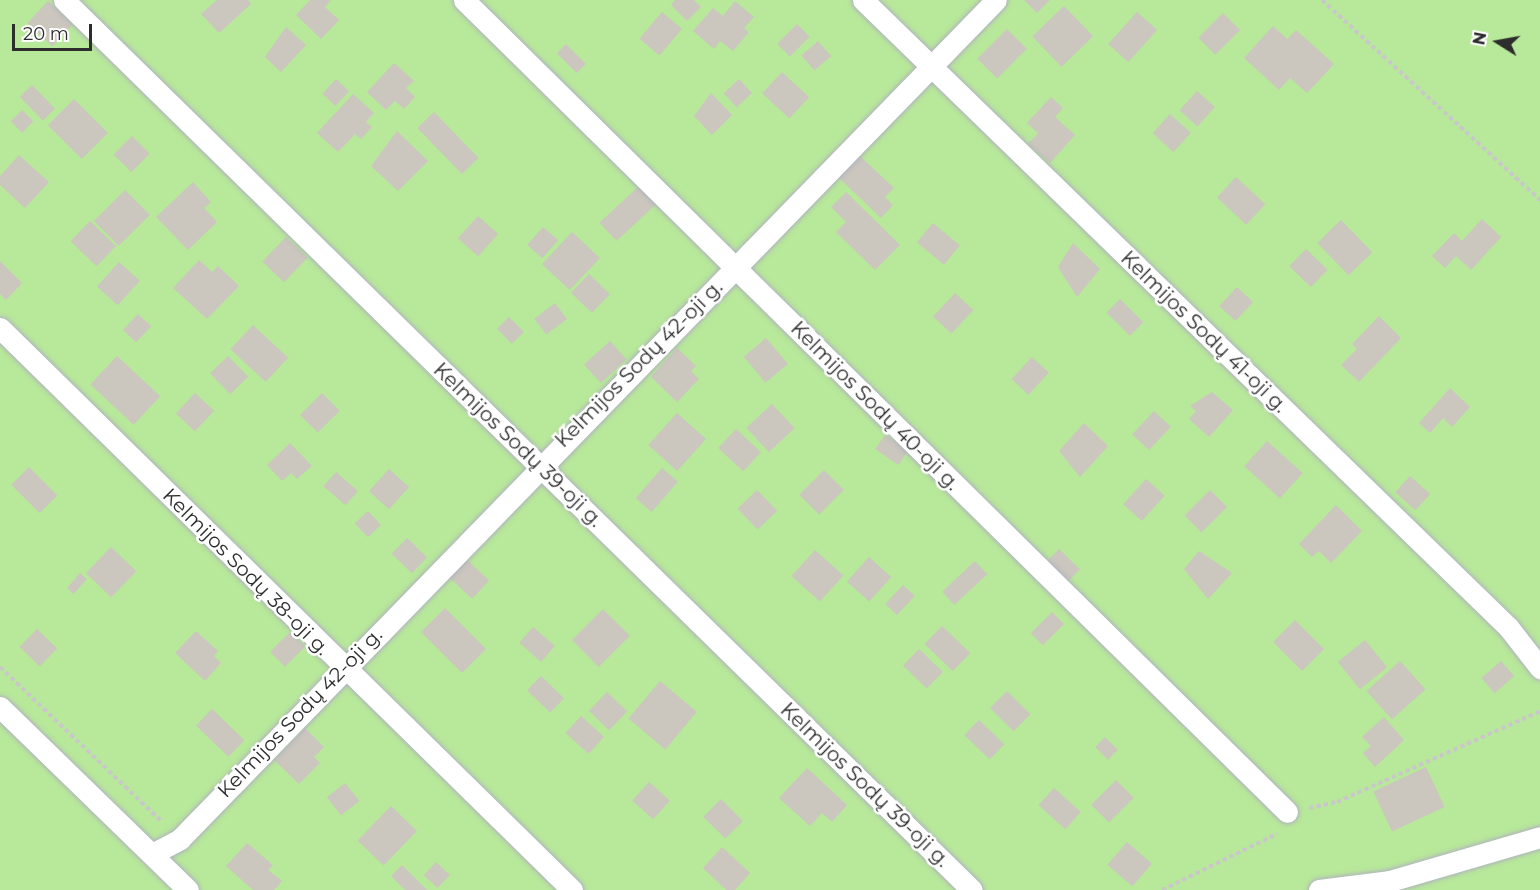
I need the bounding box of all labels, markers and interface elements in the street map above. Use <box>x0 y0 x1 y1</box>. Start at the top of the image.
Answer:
scale bar <box>15 12 94 50</box>
north arrow <box>1468 12 1528 72</box>
text: 20 m <box>23 23 69 45</box>
text: N <box>1469 30 1490 47</box>
street label: Kelmijos Sodų 41-oji g. <box>1116 246 1292 418</box>
street label: Kelmijos Sodų 42-oji g. <box>550 275 728 453</box>
street label: Kelmijos Sodų 40-oji g. <box>786 317 964 495</box>
street label: Kelmijos Sodų 39-oji g. <box>428 358 608 532</box>
street label: Kelmijos Sodų 38-oji g. <box>158 484 334 660</box>
street label: Kelmijos Sodų 42-oji g. <box>213 623 387 803</box>
street label: Kelmijos Sodų 39-oji g. <box>775 698 955 872</box>

